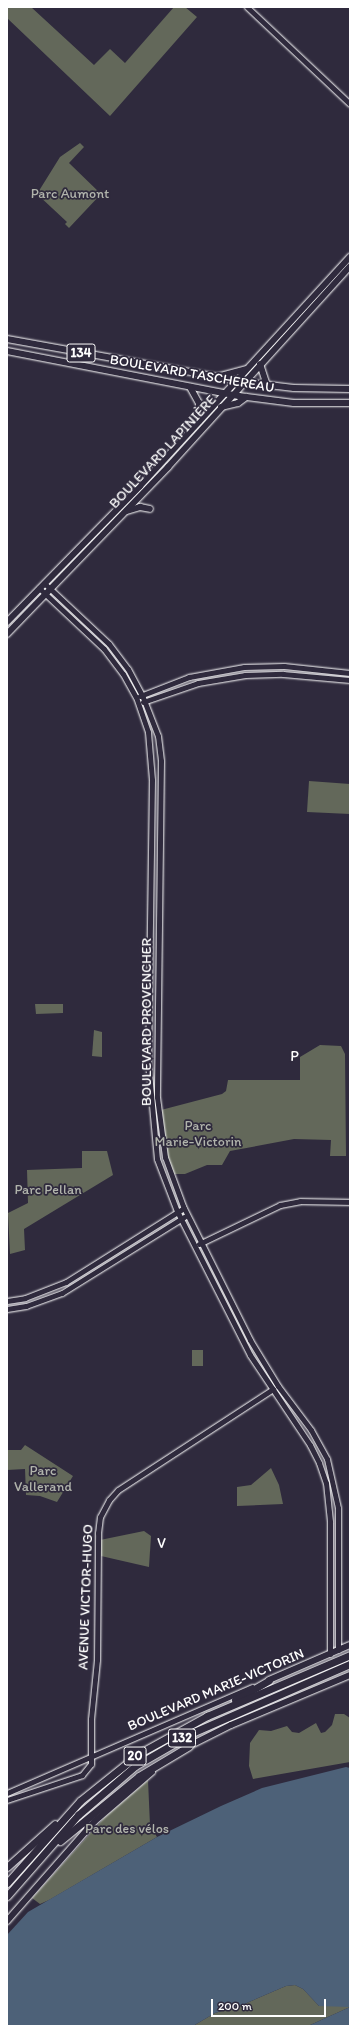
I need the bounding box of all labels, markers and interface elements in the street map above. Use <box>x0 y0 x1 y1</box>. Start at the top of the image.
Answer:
park label: Parc Aumont <box>31 186 109 202</box>
road number: 134 <box>66 342 96 364</box>
street label: BOULEVARD TASCHEREAU <box>109 351 275 397</box>
street label: BOULEVARD LAPINIÈRE <box>107 392 219 512</box>
street label: BOULEVARD PROVENCHER <box>139 938 155 1106</box>
district label: P <box>290 1048 300 1066</box>
park label: Parc Marie-Victorin <box>155 1118 241 1150</box>
park label: Parc Pellan <box>15 1182 81 1198</box>
park label: Parc Vallerand <box>14 1463 72 1496</box>
street label: AVENUE VICTOR-HUGO <box>75 1523 97 1671</box>
district label: V <box>157 1535 167 1553</box>
street label: BOULEVARD MARIE-VICTORIN <box>125 1645 307 1735</box>
road number: 132 <box>168 1727 196 1749</box>
road number: 20 <box>123 1745 147 1767</box>
park label: Parc des vélos <box>85 1821 169 1837</box>
scale bar <box>213 1991 328 2017</box>
text: 200 m <box>218 1999 252 2013</box>

